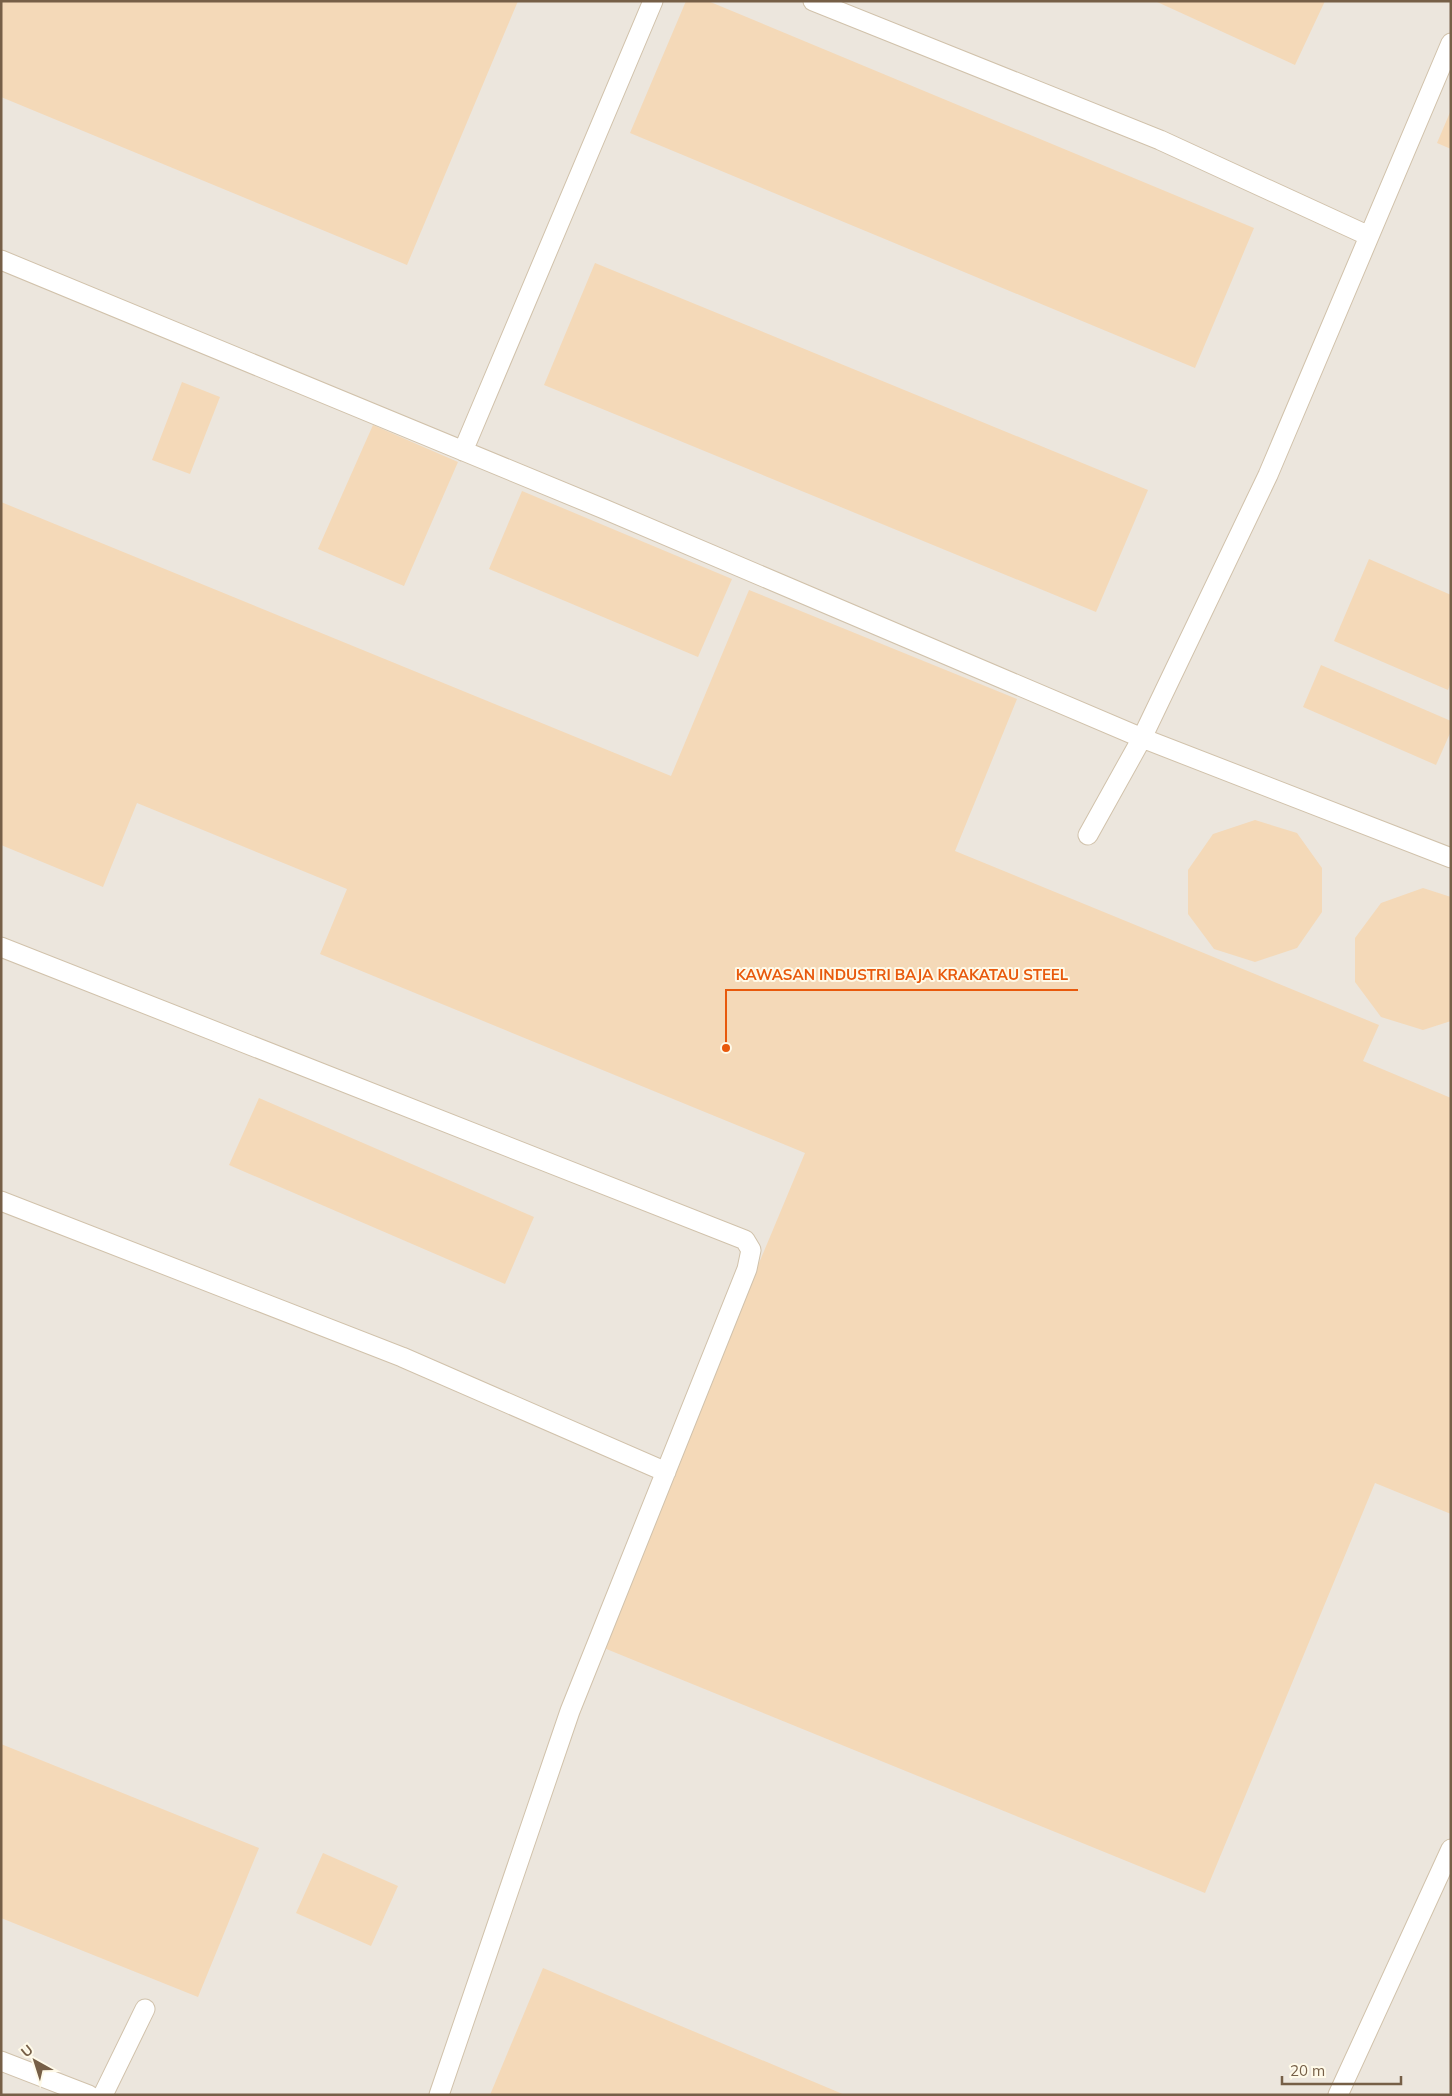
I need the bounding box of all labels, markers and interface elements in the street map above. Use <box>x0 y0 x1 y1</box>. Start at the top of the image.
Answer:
callout: KAWASAN INDUSTRI BAJA KRAKATAU STEEL <box>726 960 1078 990</box>
text: KAWASAN INDUSTRI BAJA KRAKATAU STEEL <box>736 965 1069 984</box>
north arrow <box>10 2036 60 2086</box>
text: U <box>17 2041 37 2061</box>
scale bar <box>1282 2054 1401 2086</box>
text: 20 m <box>1290 2061 1325 2080</box>

